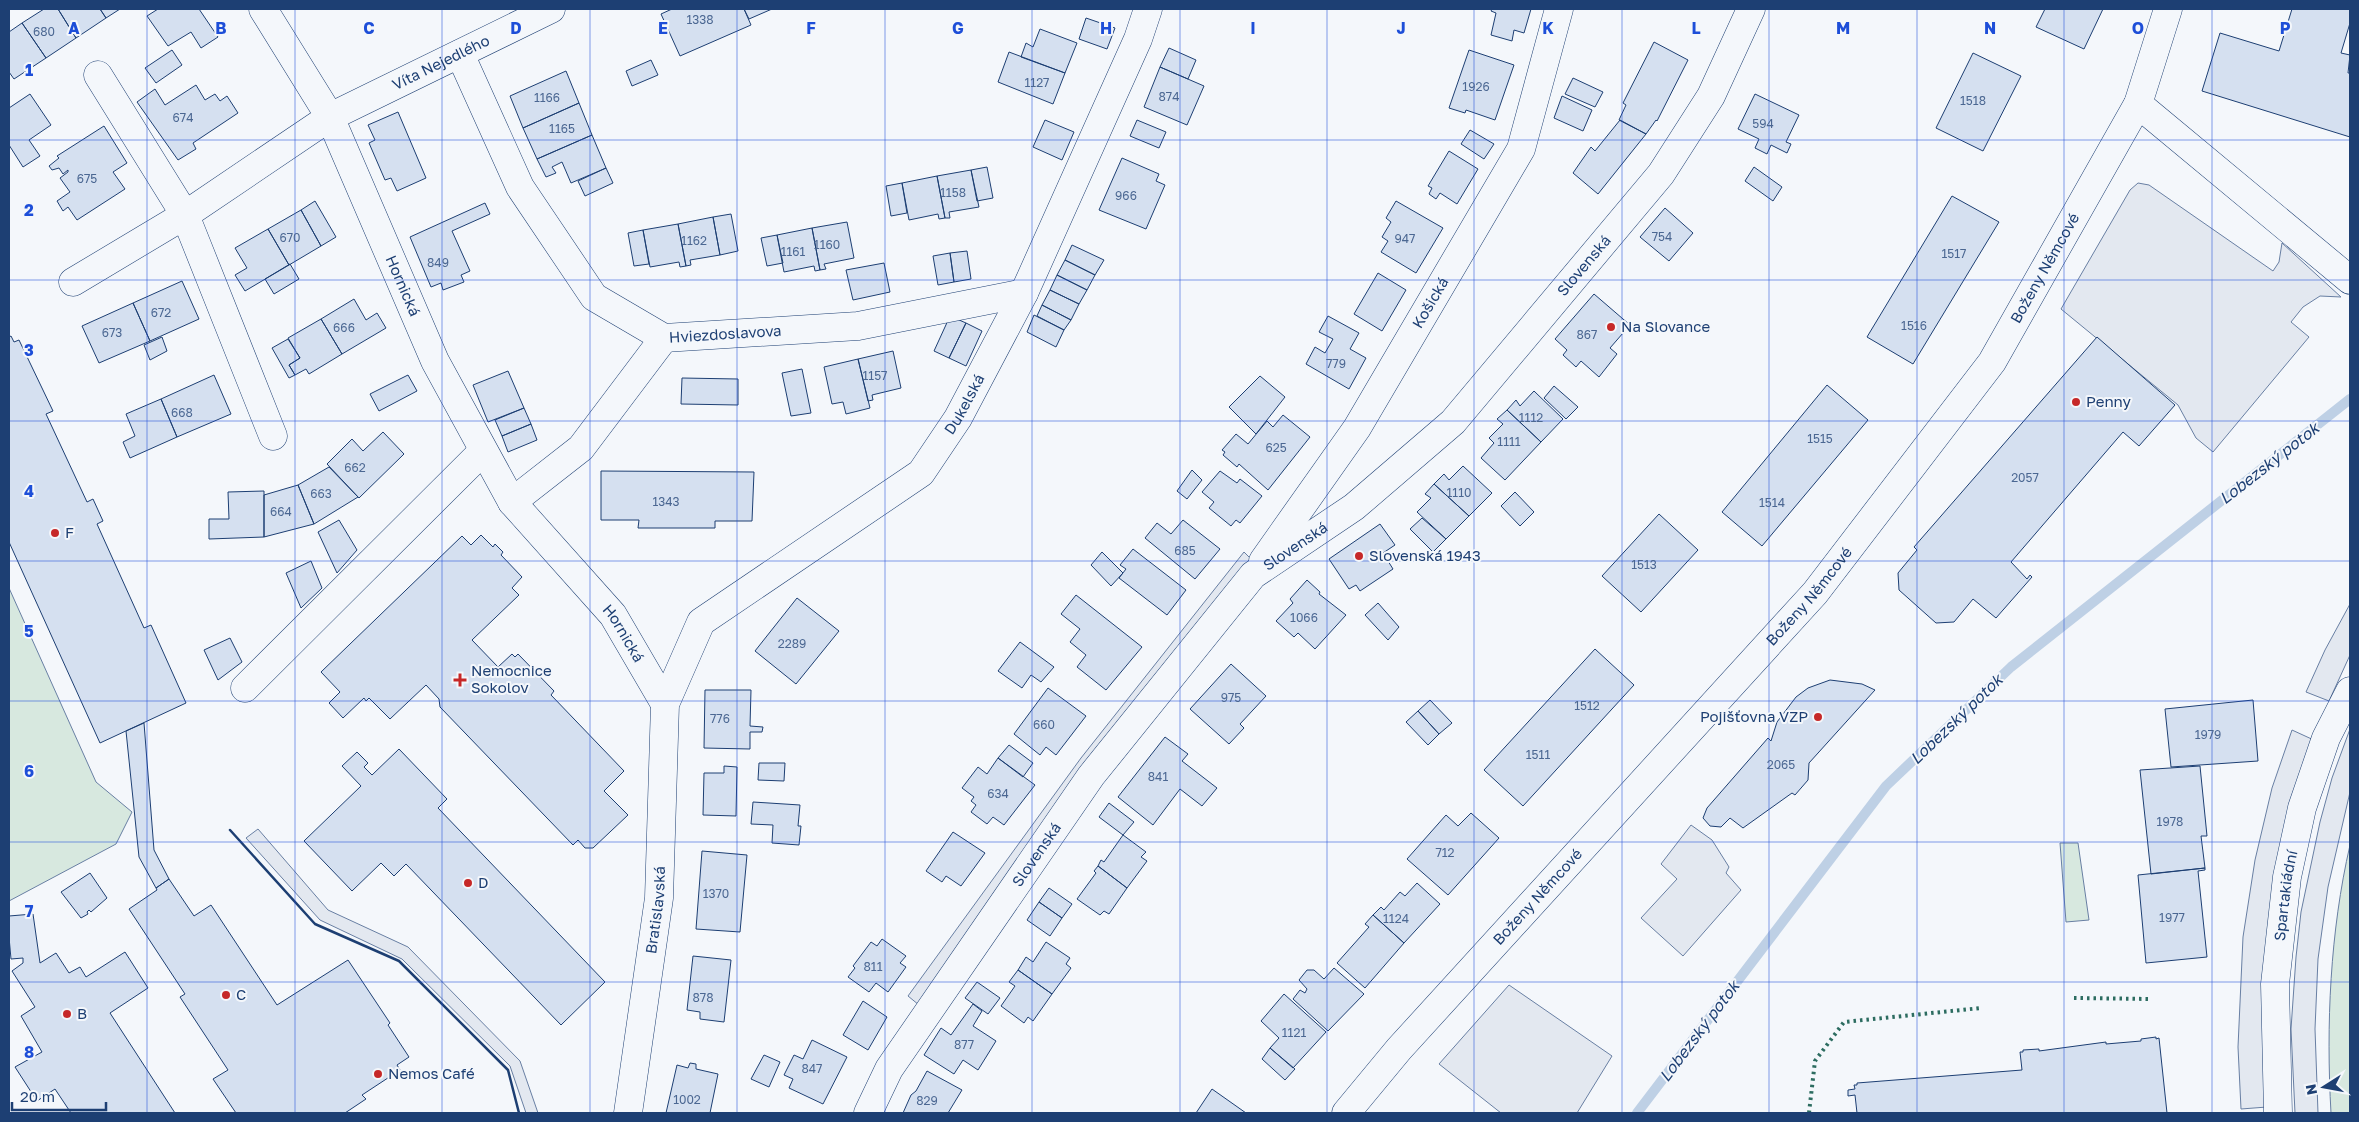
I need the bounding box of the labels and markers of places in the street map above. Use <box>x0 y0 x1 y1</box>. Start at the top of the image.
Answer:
place label: Na Slovance <box>1621 317 1710 335</box>
marker: Na Slovance <box>1605 321 1617 333</box>
place label: Penny <box>2086 392 2132 410</box>
marker: Penny <box>2070 396 2082 408</box>
place label: F <box>65 523 74 541</box>
marker: F <box>49 527 61 539</box>
place label: Slovenská 1943 <box>1369 546 1481 564</box>
marker: Slovenská 1943 <box>1353 550 1365 562</box>
place label: Nemocnice Sokolov <box>471 661 552 696</box>
marker: Nemocnice Sokolov <box>453 673 467 687</box>
place label: Pojišťovna VZP <box>1700 707 1808 725</box>
marker: Pojišťovna VZP <box>1812 711 1824 723</box>
place label: D <box>478 873 489 891</box>
marker: D <box>462 877 474 889</box>
place label: C <box>236 985 246 1003</box>
marker: C <box>220 989 232 1001</box>
place label: B <box>77 1004 87 1022</box>
marker: B <box>61 1008 73 1020</box>
place label: Nemos Café <box>388 1064 475 1082</box>
marker: Nemos Café <box>372 1068 384 1080</box>

